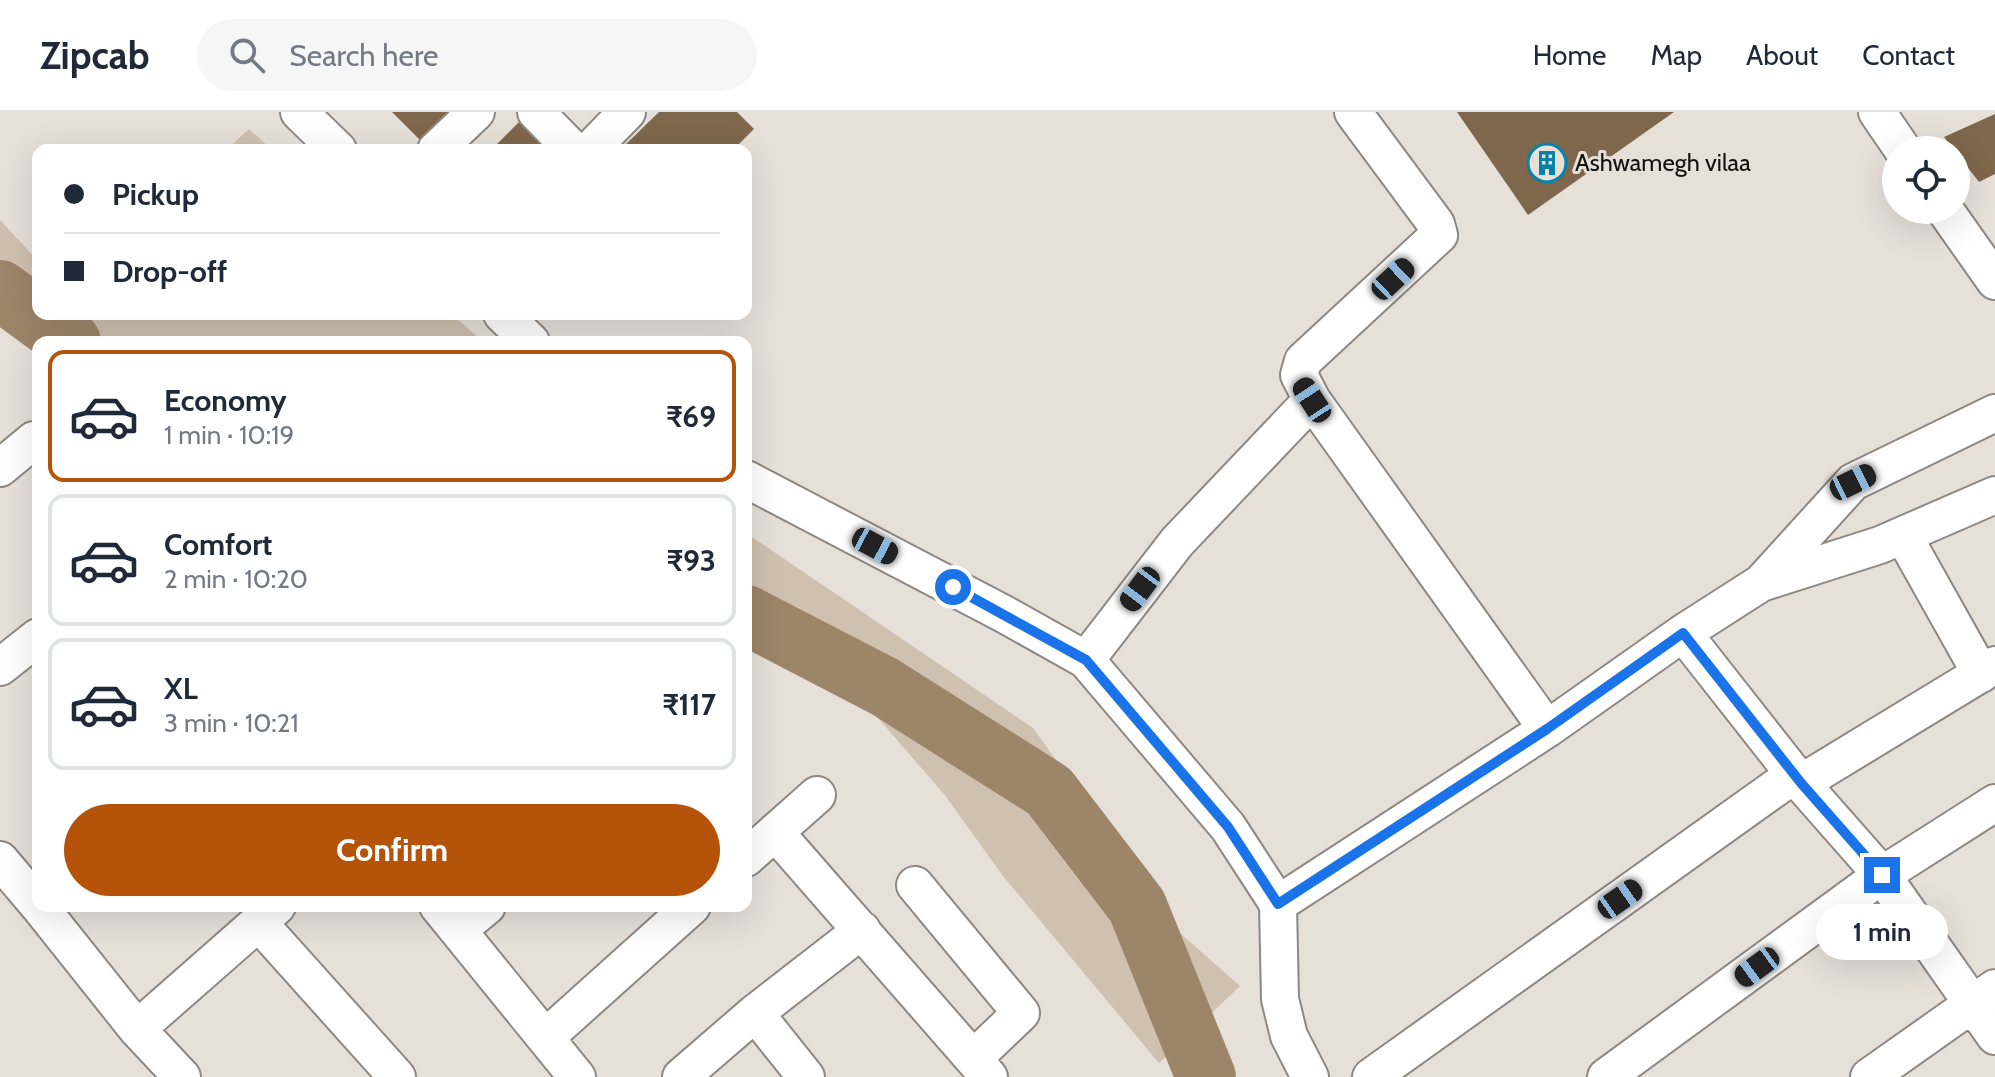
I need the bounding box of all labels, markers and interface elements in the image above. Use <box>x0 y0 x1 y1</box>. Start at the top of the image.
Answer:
search box <box>197 19 757 91</box>
text: Zipcab <box>40 32 149 79</box>
icon: search <box>225 33 269 77</box>
text: Search here <box>289 37 438 74</box>
text: Home <box>1533 38 1606 72</box>
text: Map <box>1650 38 1702 72</box>
text: About <box>1746 38 1818 72</box>
text: Contact <box>1862 38 1955 72</box>
map controls <box>1882 136 1970 224</box>
button: locate <box>1882 136 1970 224</box>
building icon: Ashwamegh vilaa <box>1526 142 1568 184</box>
place label: Ashwamegh vilaa <box>1575 148 1751 177</box>
text: Pickup <box>112 176 199 213</box>
text: Drop-off <box>112 253 227 290</box>
car <box>1367 254 1419 304</box>
car <box>1289 373 1335 427</box>
icon: car <box>68 380 140 452</box>
text: Economy <box>164 382 287 419</box>
text: ₹69 <box>666 398 716 435</box>
text: 1 min · 10:19 <box>164 419 294 451</box>
car <box>1826 461 1880 503</box>
icon: car <box>68 524 140 596</box>
car <box>848 524 902 568</box>
text: Comfort <box>164 526 272 563</box>
text: ₹93 <box>667 542 716 579</box>
text: 2 min · 10:20 <box>164 563 308 595</box>
car <box>1116 563 1164 615</box>
route start <box>935 569 971 605</box>
icon: car <box>68 668 140 740</box>
text: XL <box>164 670 198 707</box>
text: ₹117 <box>662 686 716 723</box>
text: 3 min · 10:21 <box>164 707 299 739</box>
button: Confirm <box>64 804 720 896</box>
route end <box>1864 857 1900 893</box>
car <box>1593 875 1647 923</box>
callout: 1 min <box>1816 903 1948 959</box>
text: 1 min <box>1853 916 1911 948</box>
car <box>1731 943 1783 991</box>

